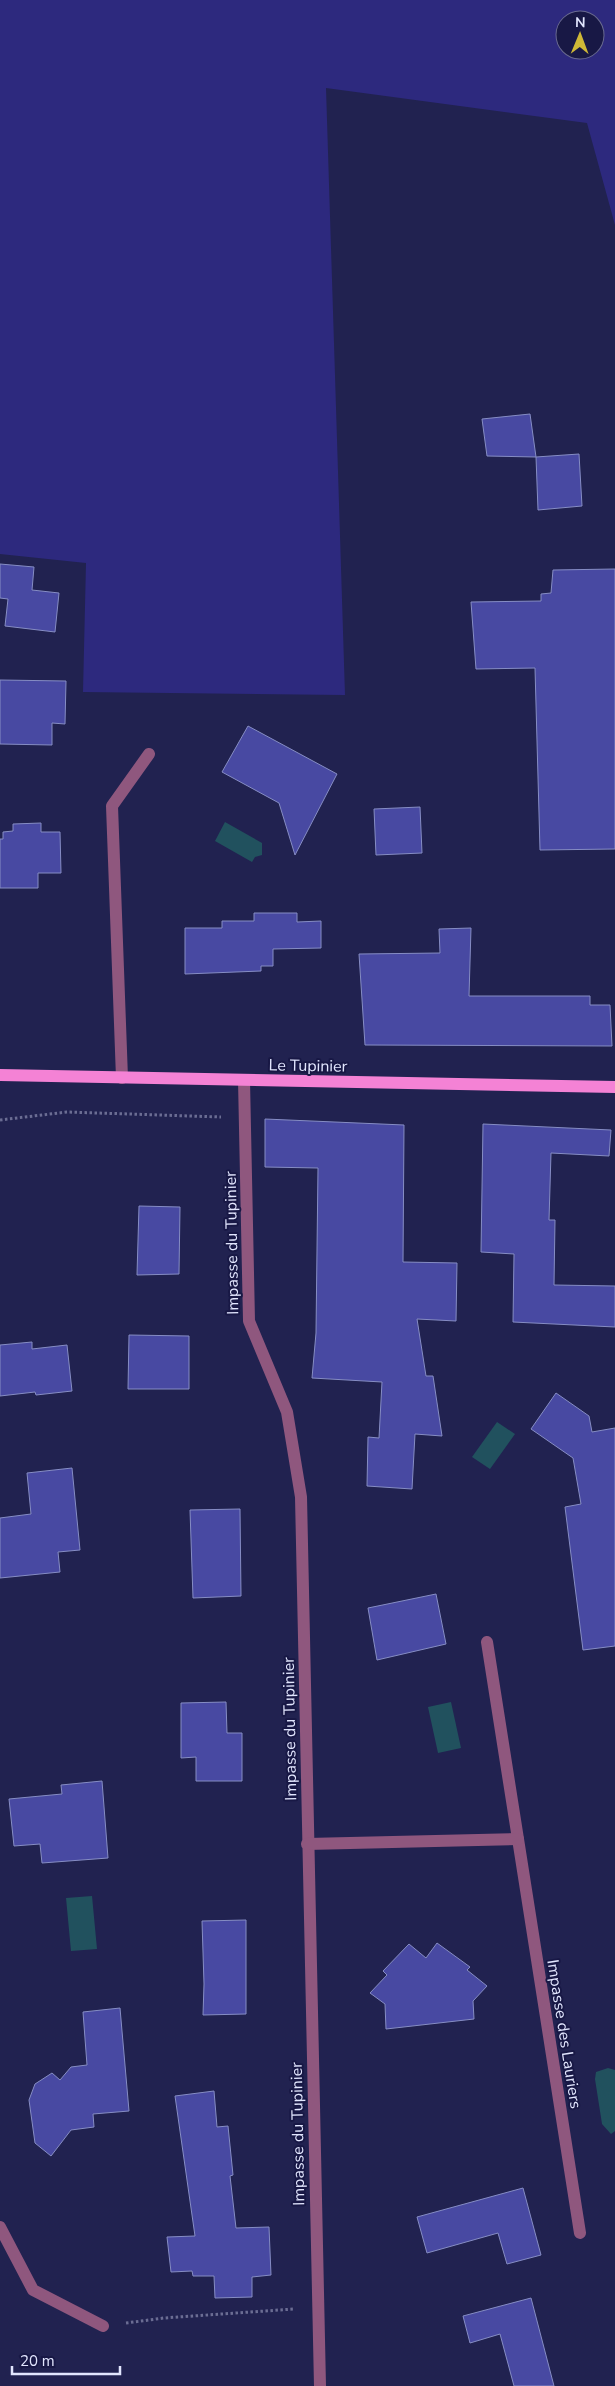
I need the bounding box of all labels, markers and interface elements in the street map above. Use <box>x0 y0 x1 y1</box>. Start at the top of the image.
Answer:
north arrow <box>555 10 605 60</box>
text: N <box>575 13 586 32</box>
street label: Le Tupinier <box>268 1054 348 1078</box>
street label: Impasse du Tupinier <box>220 1171 244 1315</box>
street label: Impasse du Tupinier <box>278 1657 302 1801</box>
street label: Impasse des Lauriers <box>541 1958 587 2110</box>
street label: Impasse du Tupinier <box>286 2062 310 2206</box>
scale bar <box>12 2344 120 2376</box>
text: 20 m <box>20 2351 55 2371</box>

